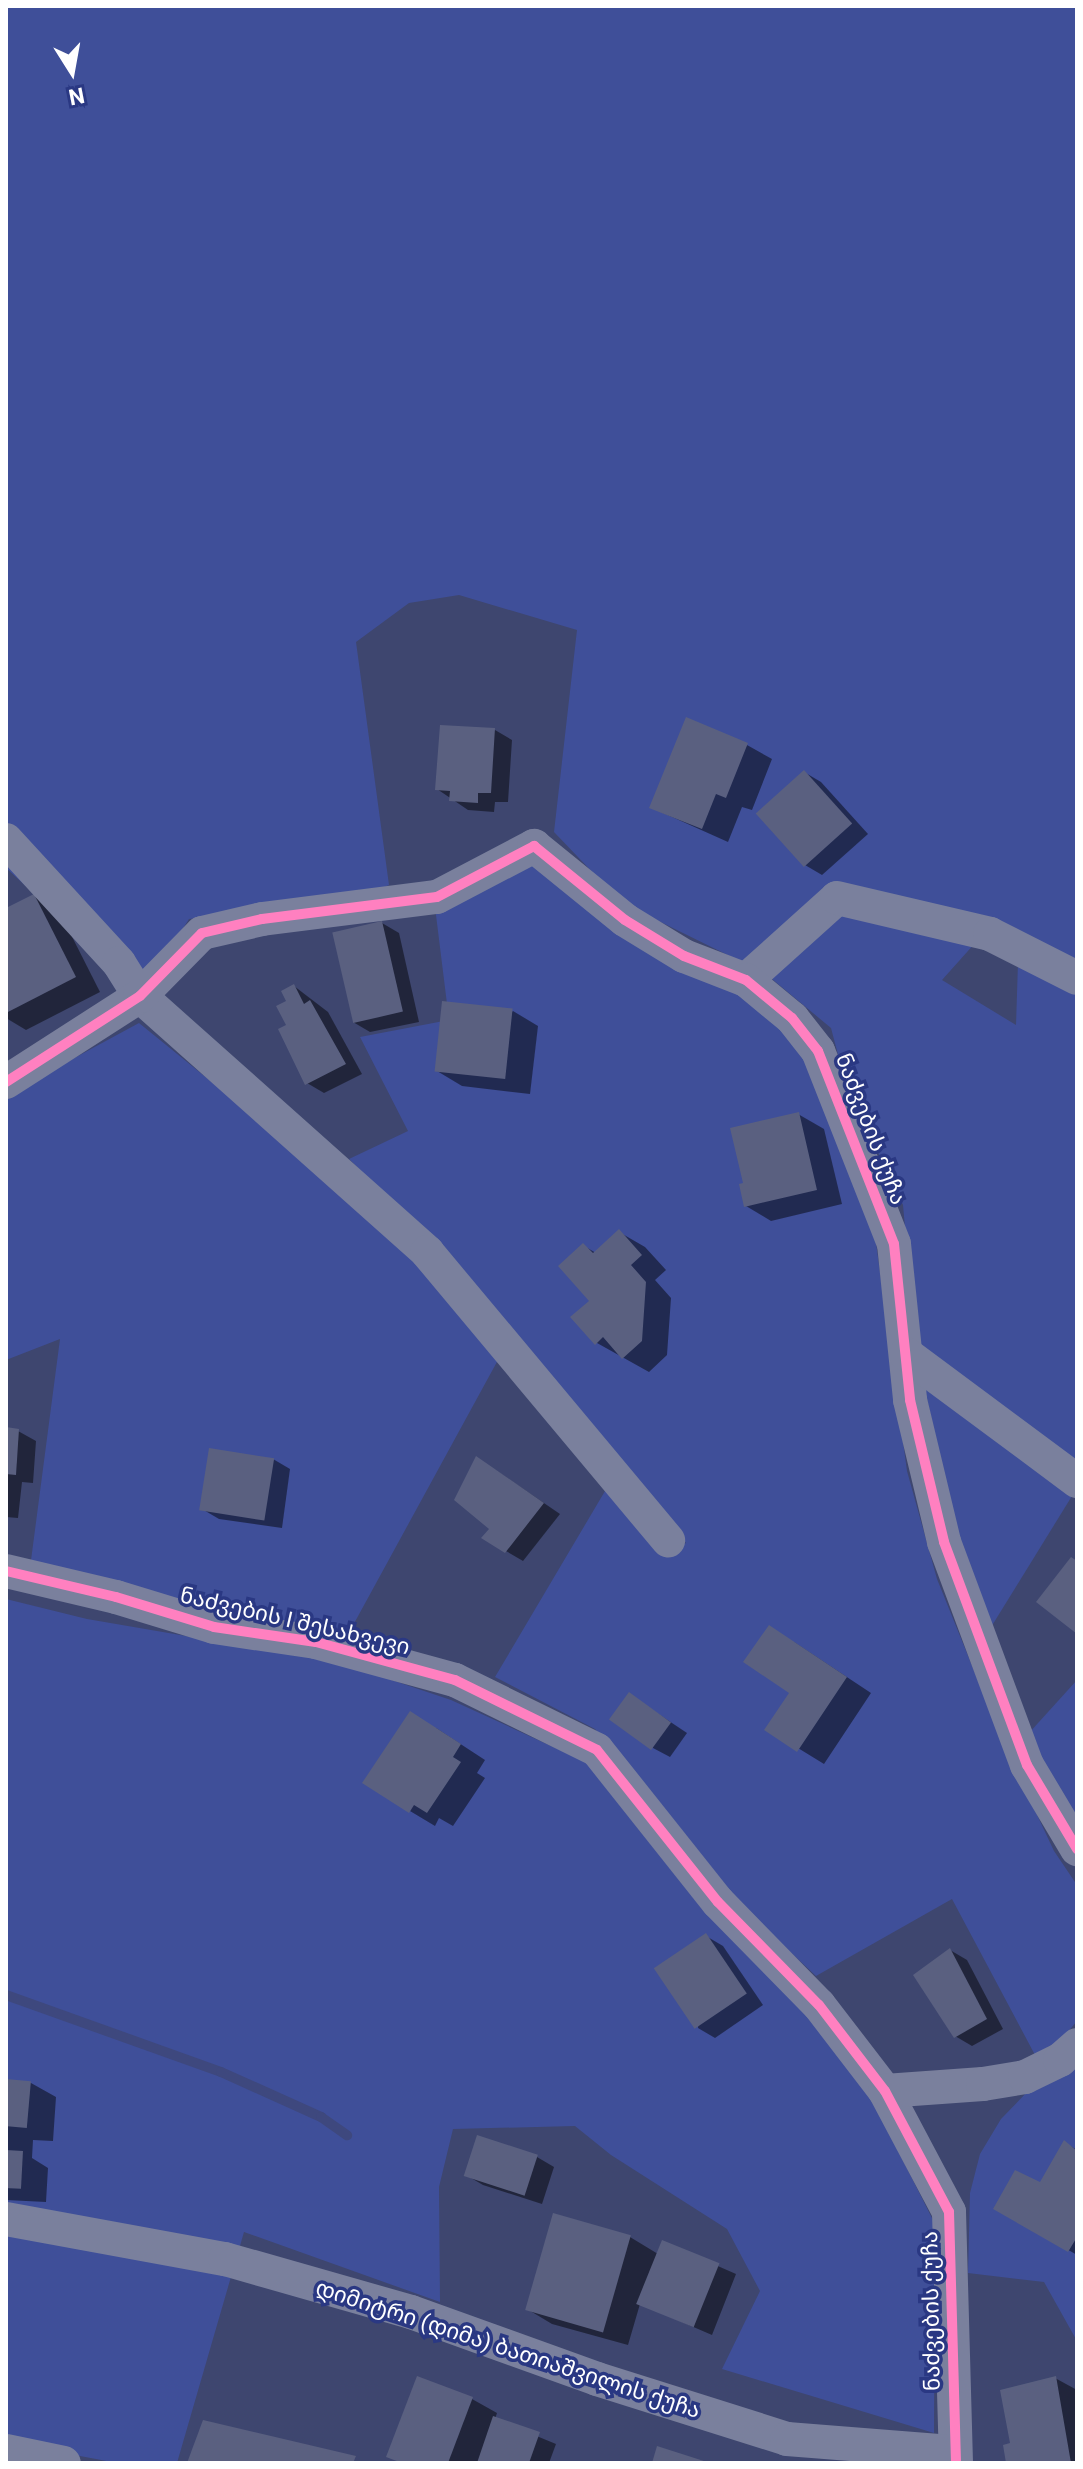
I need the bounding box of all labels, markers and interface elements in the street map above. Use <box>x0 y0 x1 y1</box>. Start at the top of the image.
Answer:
north arrow <box>32 32 112 112</box>
text: N <box>67 82 87 110</box>
street label: ნაძვების ქუჩა <box>830 1050 912 1208</box>
street label: ნაძვების I შესახვევი <box>177 1582 413 1660</box>
street label: ნაძვების ქუჩა <box>916 2231 946 2391</box>
street label: დიმიტრი (დიმა) ბათიაშვილის ქუჩა <box>312 2274 704 2424</box>

